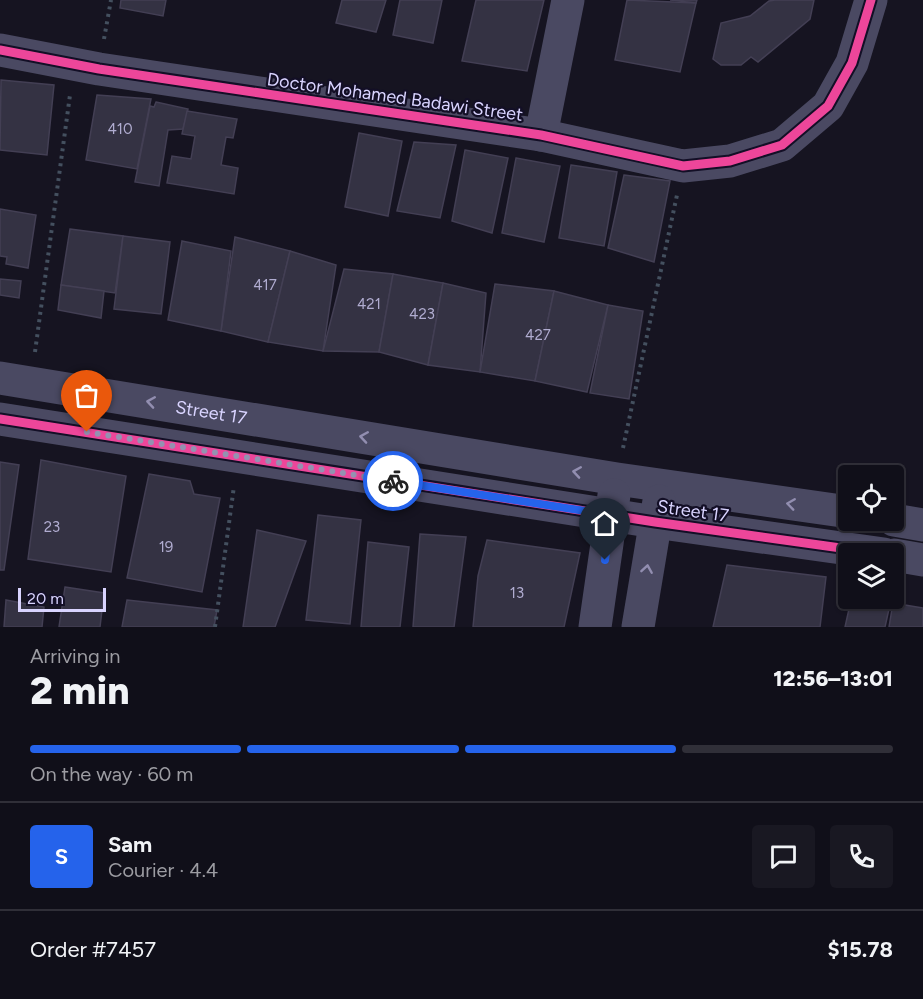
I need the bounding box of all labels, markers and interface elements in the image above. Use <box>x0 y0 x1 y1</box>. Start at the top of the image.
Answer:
street label: Doctor Mohamed Badawi Street <box>266 68 525 126</box>
house number: 410 <box>107 120 133 138</box>
house number: 417 <box>253 276 277 294</box>
house number: 421 <box>357 295 381 313</box>
house number: 423 <box>409 305 435 323</box>
house number: 427 <box>525 326 551 344</box>
pin <box>61 370 112 432</box>
icon: bag <box>70 379 103 412</box>
street label: Street 17 <box>174 396 249 429</box>
one-way arrow <box>147 397 156 409</box>
one-way arrow <box>360 432 369 444</box>
courier <box>363 451 423 511</box>
icon: bike <box>377 465 410 498</box>
map controls <box>838 465 904 609</box>
button: locate <box>838 465 904 531</box>
one-way arrow <box>573 466 583 479</box>
street label: Street 17 <box>656 495 730 527</box>
pin <box>579 498 630 560</box>
one-way arrow <box>787 498 797 511</box>
icon: home <box>588 507 621 540</box>
house number: 23 <box>44 518 60 536</box>
house number: 19 <box>159 538 173 556</box>
button: layers <box>838 543 904 609</box>
one-way arrow <box>641 565 653 574</box>
house number: 13 <box>510 584 524 602</box>
scale bar <box>18 585 106 612</box>
text: 20 m <box>27 589 64 608</box>
text: Arriving in <box>30 644 120 668</box>
text: 12:56–13:01 <box>773 665 893 692</box>
text: 2 min <box>30 667 130 714</box>
text: On the way · 60 m <box>30 762 193 786</box>
button: chat <box>752 825 815 888</box>
button: phone <box>830 825 893 888</box>
text: Sam <box>108 831 152 858</box>
text: S <box>55 843 68 870</box>
text: Courier · 4.4 <box>108 858 218 882</box>
text: Order #7457 <box>30 936 156 963</box>
text: $15.78 <box>828 936 893 963</box>

